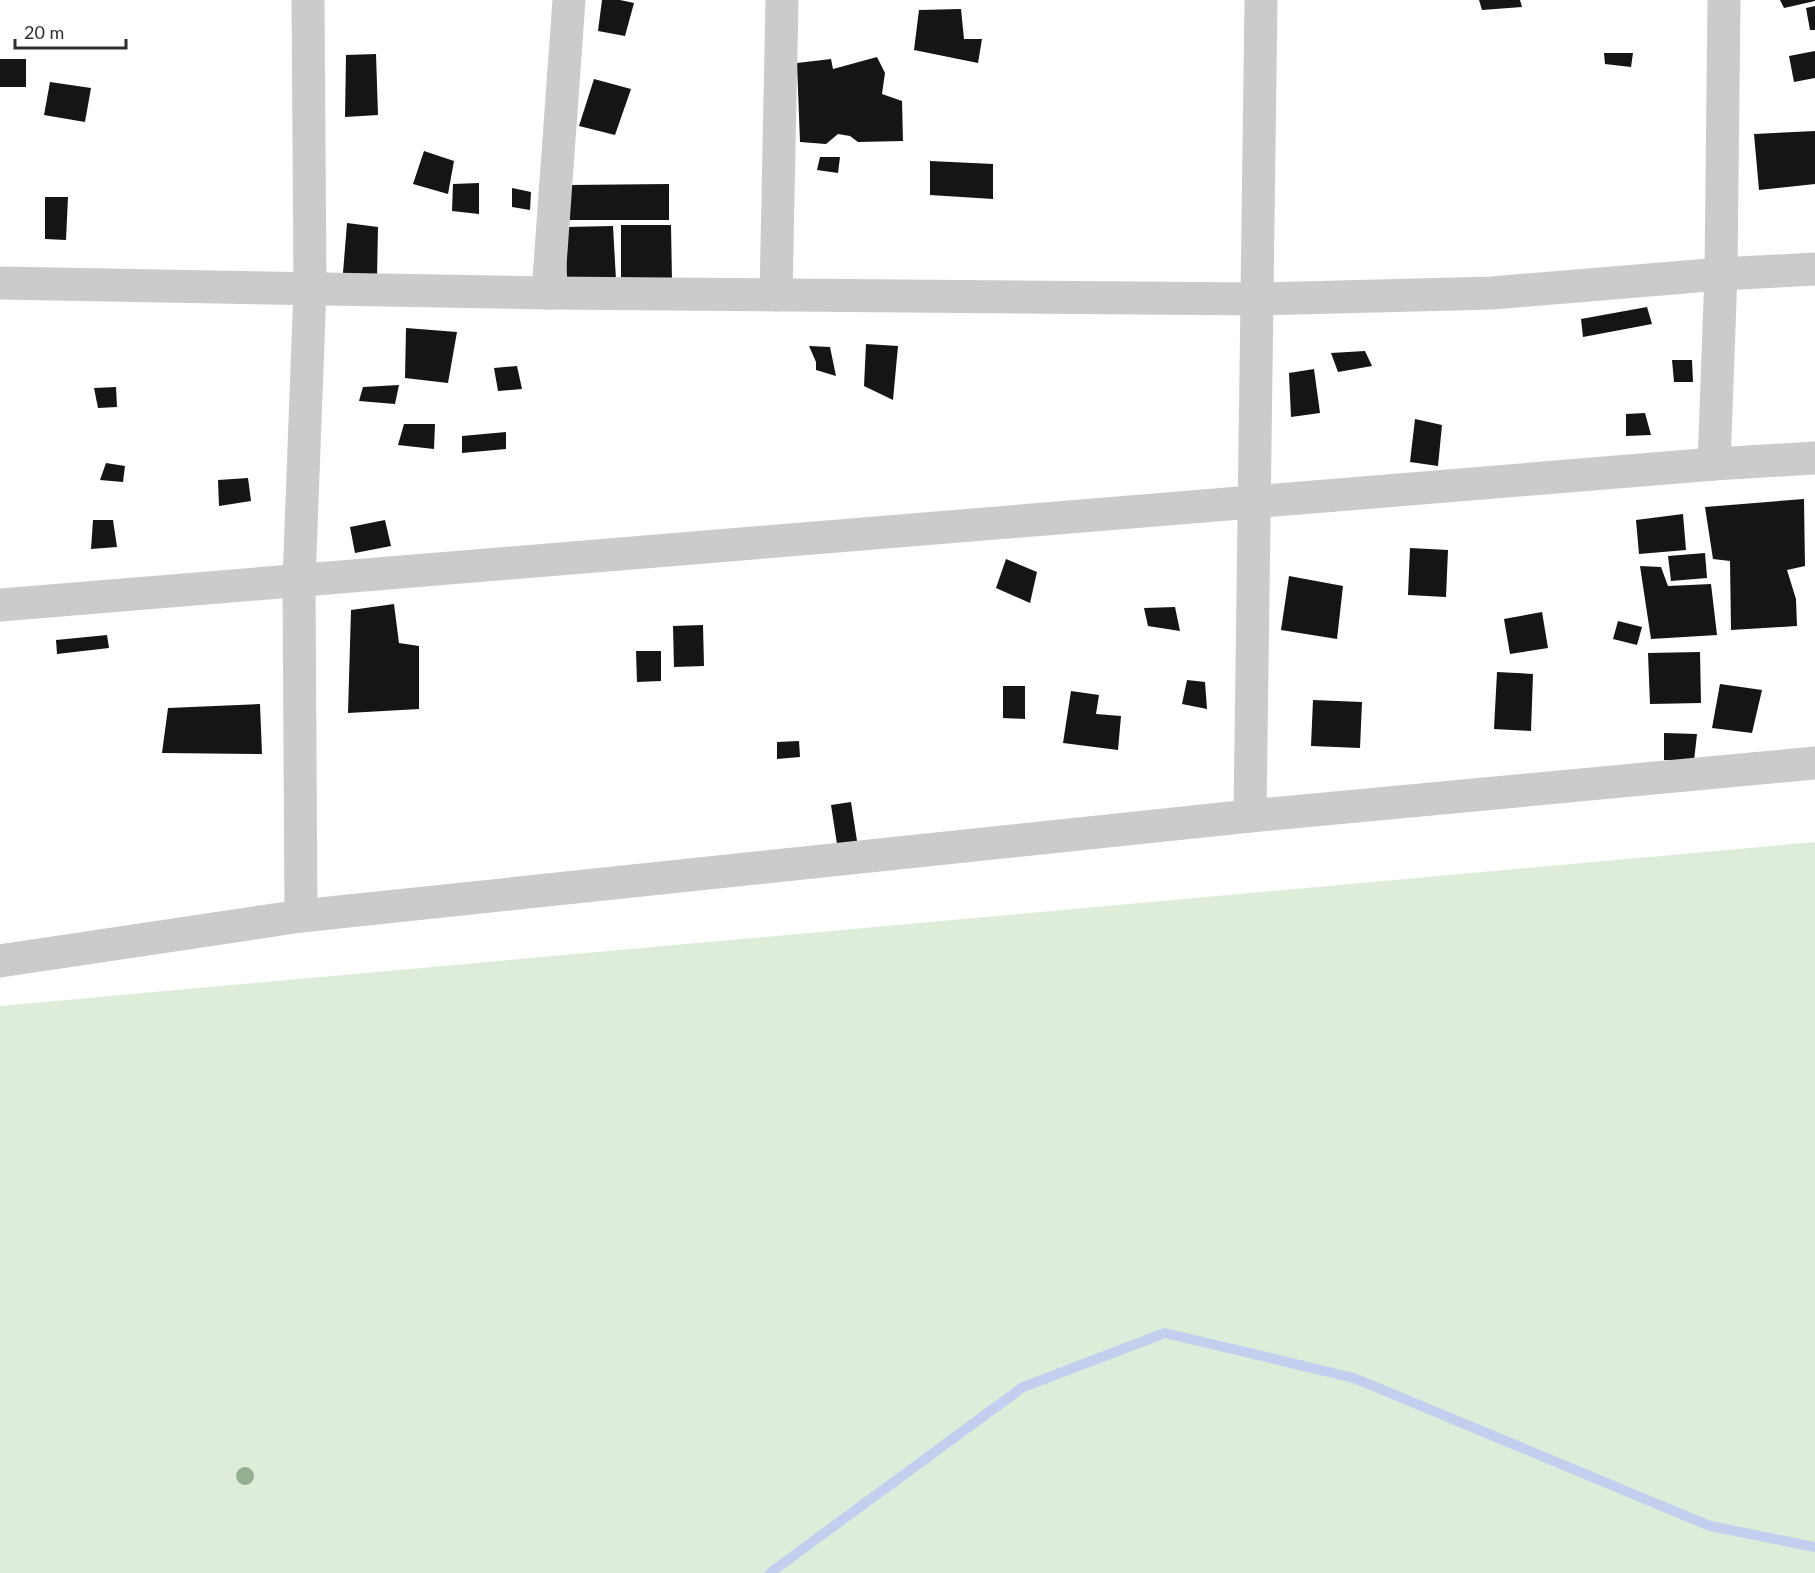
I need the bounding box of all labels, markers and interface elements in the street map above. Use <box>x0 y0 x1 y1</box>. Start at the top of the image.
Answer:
scale bar <box>15 12 126 50</box>
text: 20 m <box>24 21 64 43</box>

